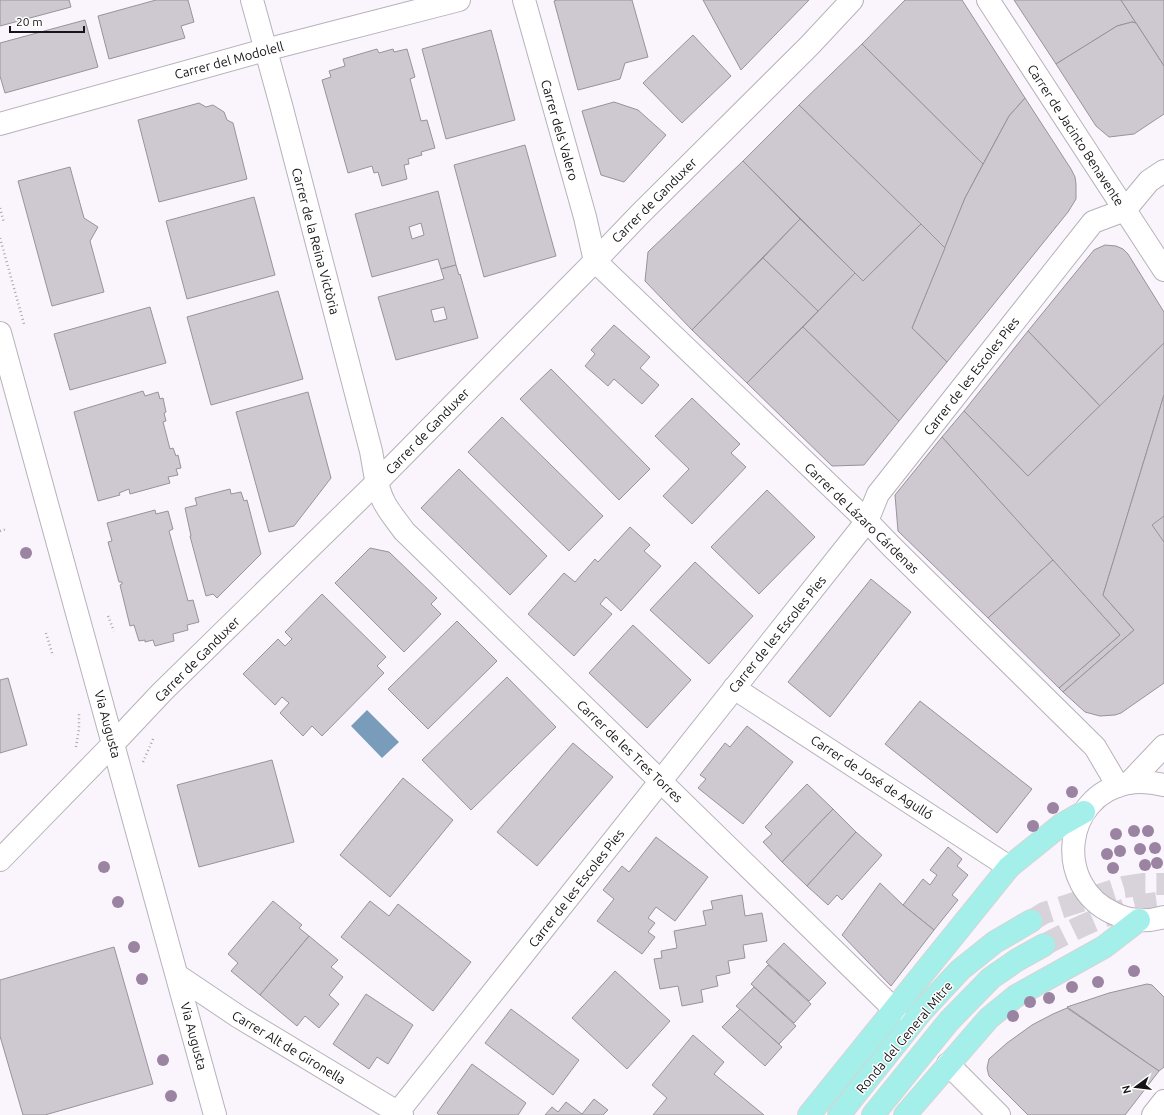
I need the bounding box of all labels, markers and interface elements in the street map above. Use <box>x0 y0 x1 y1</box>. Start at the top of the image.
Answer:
scale bar <box>10 8 84 34</box>
text: 20 m <box>16 15 43 28</box>
street label: Carrer del Modolell <box>173 39 286 81</box>
street label: Carrer de Jacinto Benavente <box>1025 62 1127 208</box>
street label: Carrer dels Valero <box>539 78 581 182</box>
street label: Carrer de Ganduxer <box>609 155 699 245</box>
street label: Carrer de la Reina Victòria <box>290 166 342 316</box>
street label: Carrer de les Escoles Pies <box>921 314 1022 438</box>
street label: Carrer de Ganduxer <box>383 385 472 477</box>
street label: Carrer de Lázaro Cárdenas <box>802 460 922 576</box>
street label: Carrer de les Escoles Pies <box>726 573 829 695</box>
street label: Carrer de Ganduxer <box>152 614 242 704</box>
street label: Via Augusta <box>92 689 124 759</box>
street label: Carrer de les Tres Torres <box>574 697 686 805</box>
street label: Carrer de José de Agulló <box>808 732 936 822</box>
street label: Carrer de les Escoles Pies <box>526 826 627 950</box>
street label: Ronda del General Mitre <box>853 978 955 1096</box>
street label: Via Augusta <box>178 1001 210 1071</box>
street label: Carrer Alt de Gironella <box>230 1008 348 1086</box>
north arrow <box>1116 1067 1156 1107</box>
text: N <box>1119 1084 1133 1095</box>

